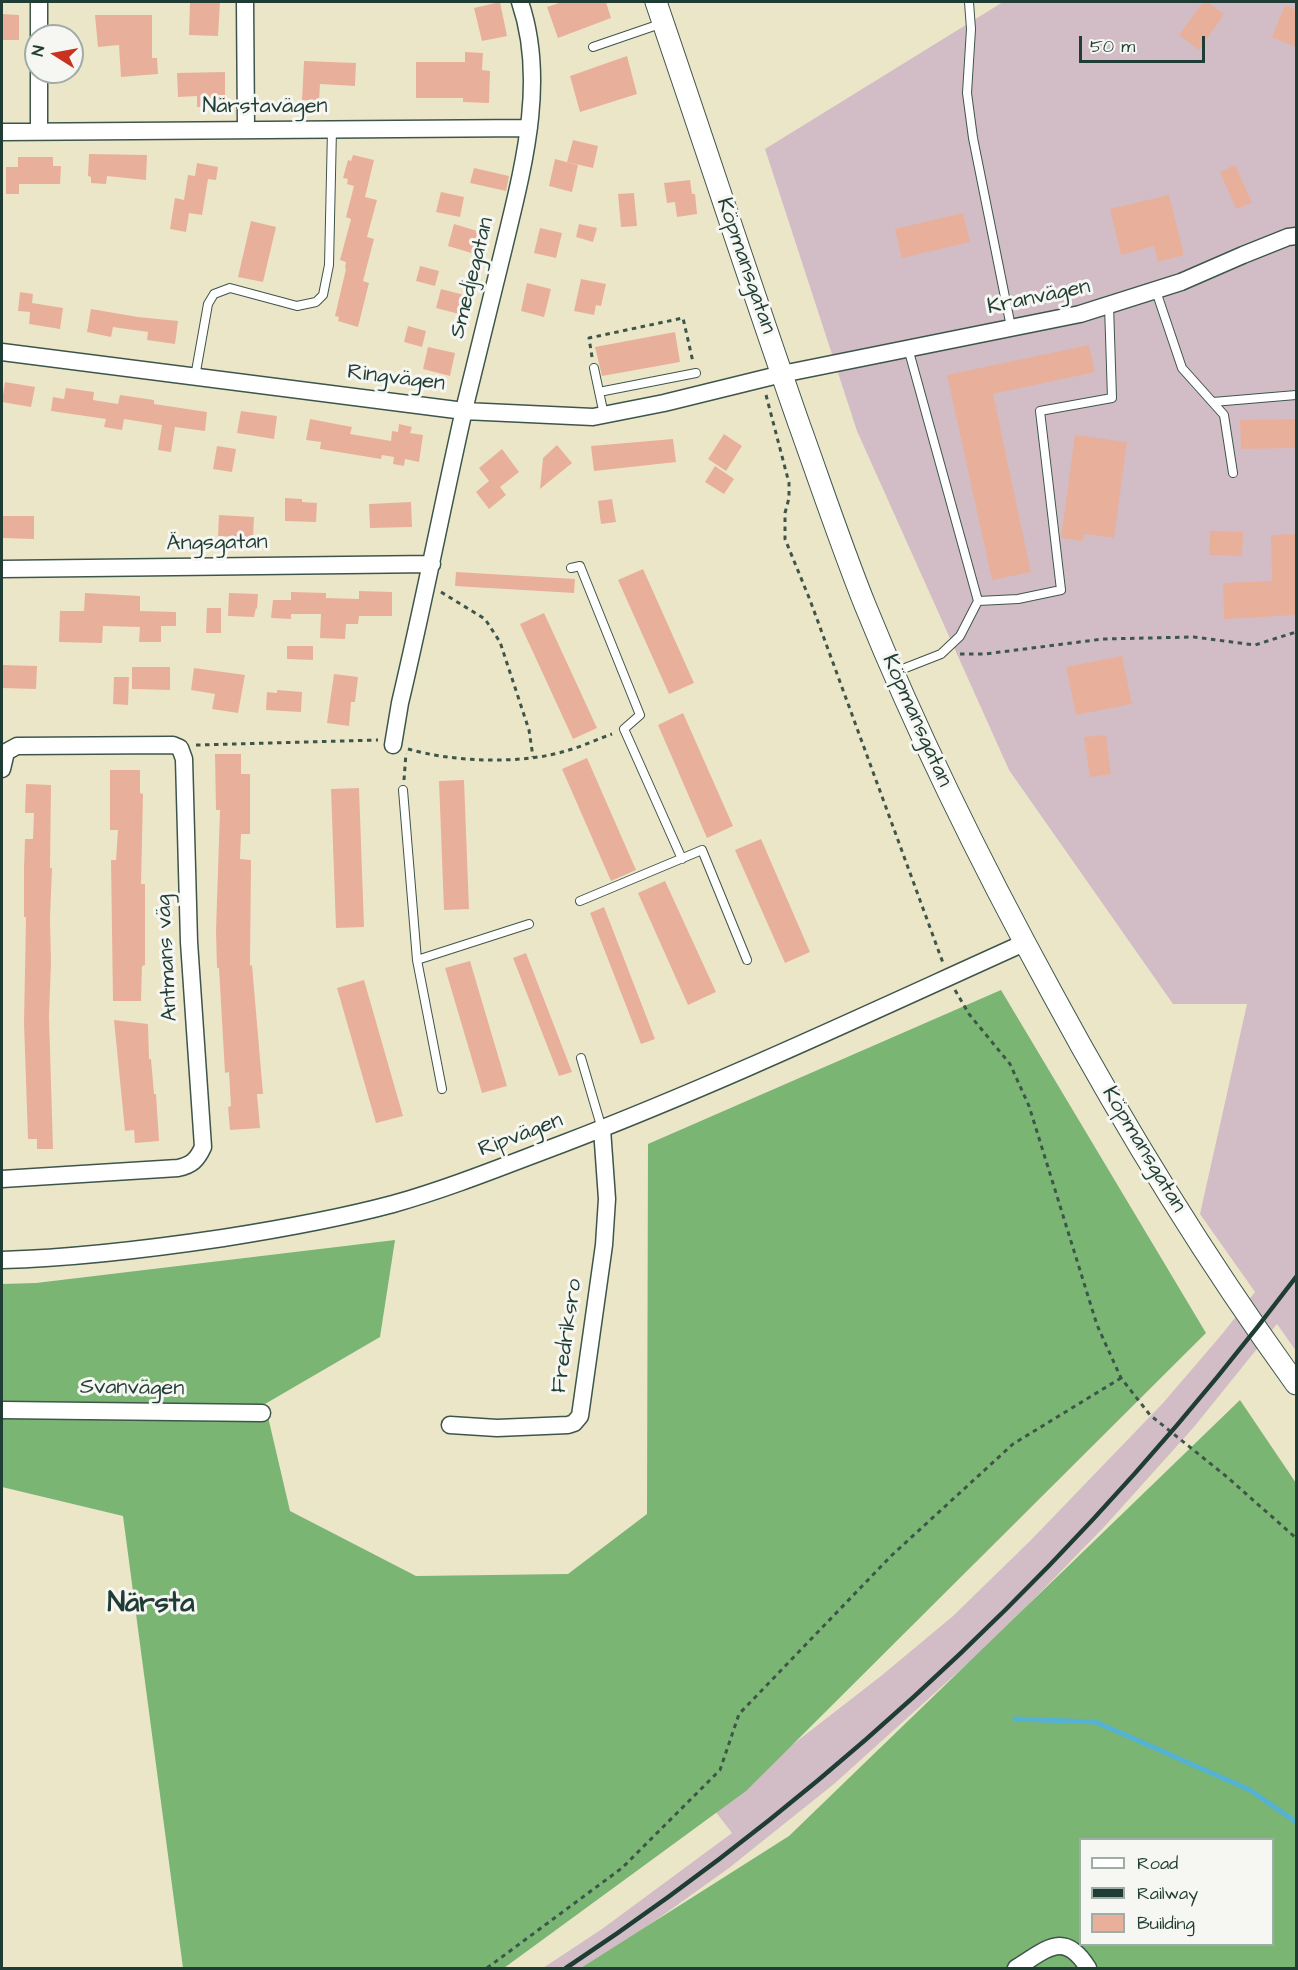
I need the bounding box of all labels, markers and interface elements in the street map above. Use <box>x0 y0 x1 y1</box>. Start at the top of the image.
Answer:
north arrow <box>24 24 84 84</box>
scale bar <box>1082 24 1208 62</box>
text: 50 m <box>1090 34 1135 59</box>
text: N <box>27 44 50 58</box>
street label: Närstavägen <box>202 94 328 120</box>
street label: Köpmansgatan <box>709 195 781 337</box>
street label: Smedjegatan <box>445 215 501 341</box>
street label: Kranvägen <box>985 274 1093 322</box>
street label: Ringvägen <box>346 360 446 398</box>
street label: Ängsgatan <box>166 530 268 558</box>
street label: Köpmansgatan <box>875 651 957 791</box>
street label: Antmans väg <box>151 894 185 1022</box>
street label: Köpmansgatan <box>1095 1082 1191 1218</box>
street label: Ripvägen <box>475 1108 567 1164</box>
street label: Fredriksro <box>547 1277 589 1395</box>
street label: Svanvägen <box>79 1375 185 1403</box>
district label: Närsta <box>108 1588 194 1622</box>
legend <box>1079 1838 1274 1946</box>
text: Road <box>1137 1851 1178 1876</box>
text: Railway <box>1137 1881 1198 1906</box>
text: Building <box>1137 1911 1195 1936</box>

